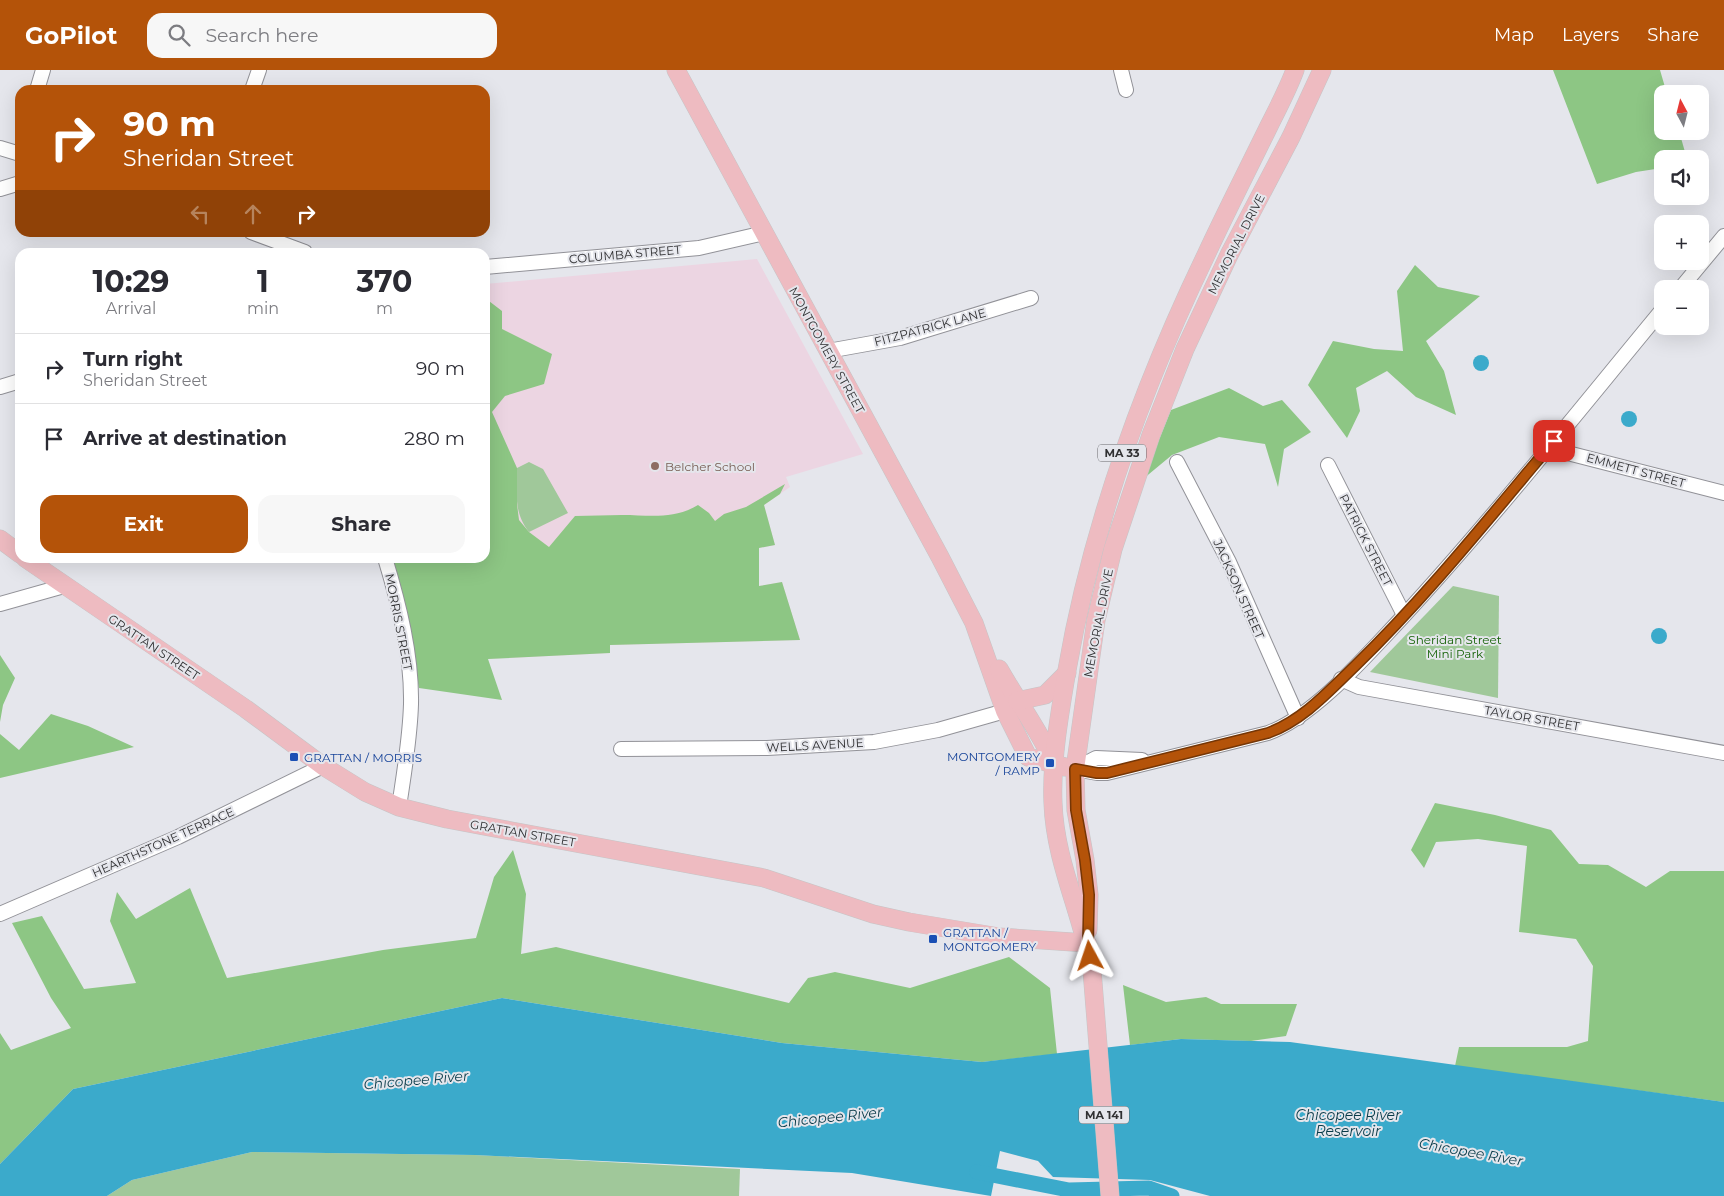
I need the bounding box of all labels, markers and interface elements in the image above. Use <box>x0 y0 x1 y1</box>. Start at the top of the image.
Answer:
search box <box>147 13 497 58</box>
text: GoPilot <box>25 21 117 50</box>
icon: search <box>165 21 193 49</box>
text: Search here <box>205 24 318 47</box>
text: Map <box>1494 24 1534 46</box>
text: Layers <box>1562 24 1619 46</box>
text: Share <box>1647 24 1699 46</box>
north arrow <box>1654 85 1709 140</box>
map controls <box>1654 85 1709 335</box>
text: 90 m <box>123 102 216 145</box>
icon: right <box>40 105 105 170</box>
text: Sheridan Street <box>123 145 294 172</box>
button: sound <box>1654 150 1709 205</box>
street label: MEMORIAL DRIVE <box>1204 191 1268 297</box>
icon: left <box>186 200 214 228</box>
icon: ahead <box>239 200 267 228</box>
icon: right <box>292 200 320 228</box>
button: + <box>1654 215 1709 270</box>
street label: COLUMBA STREET <box>568 242 682 266</box>
text: 10:29 <box>93 263 169 300</box>
text: 1 <box>257 263 269 300</box>
text: 370 <box>357 263 412 300</box>
button: − <box>1654 280 1709 335</box>
street label: MONTGOMERY STREET <box>786 284 868 416</box>
text: Arrival <box>106 299 156 318</box>
text: min <box>247 299 279 318</box>
text: m <box>376 299 393 318</box>
street label: FITZPATRICK LANE <box>873 305 987 349</box>
text: Turn right <box>83 348 183 371</box>
icon: right <box>40 355 68 383</box>
text: 90 m <box>416 357 465 380</box>
text: Sheridan Street <box>83 371 208 390</box>
pin <box>1533 420 1575 462</box>
icon: arrive <box>40 425 68 453</box>
text: Arrive at destination <box>83 427 287 450</box>
text: 280 m <box>404 427 465 450</box>
icon: arrive <box>1540 427 1568 455</box>
road number: MA 33 <box>1098 444 1146 462</box>
street label: EMMETT STREET <box>1585 450 1687 490</box>
place label: Belcher School <box>665 459 755 474</box>
marker: Belcher School <box>649 460 661 472</box>
street label: PATRICK STREET <box>1336 491 1396 589</box>
button: Exit <box>40 495 248 553</box>
button: Share <box>258 495 465 553</box>
street label: JACKSON STREET <box>1210 536 1268 641</box>
street label: MEMORIAL DRIVE <box>1080 567 1116 679</box>
street label: MORRIS STREET <box>382 572 416 672</box>
street label: GRATTAN STREET <box>105 611 203 683</box>
park label: Sheridan Street Mini Park <box>1408 632 1502 661</box>
street label: TAYLOR STREET <box>1483 702 1581 734</box>
street label: WELLS AVENUE <box>766 735 864 755</box>
place label: MONTGOMERY / RAMP <box>947 749 1040 778</box>
place label: GRATTAN / MORRIS <box>304 750 422 765</box>
marker: GRATTAN / MORRIS <box>288 751 300 763</box>
marker: MONTGOMERY / RAMP <box>1044 757 1056 769</box>
street label: HEARTHSTONE TERRACE <box>90 804 236 880</box>
street label: GRATTAN STREET <box>469 816 577 850</box>
place label: GRATTAN / MONTGOMERY <box>943 925 1036 954</box>
position arrow <box>1063 929 1115 981</box>
marker: GRATTAN / MONTGOMERY <box>927 933 939 945</box>
water label: Chicopee River <box>363 1066 470 1094</box>
water label: Chicopee River <box>777 1103 884 1131</box>
road number: MA 141 <box>1079 1106 1129 1124</box>
water label: Chicopee River Reservoir <box>1295 1106 1401 1140</box>
water label: Chicopee River <box>1418 1134 1525 1170</box>

